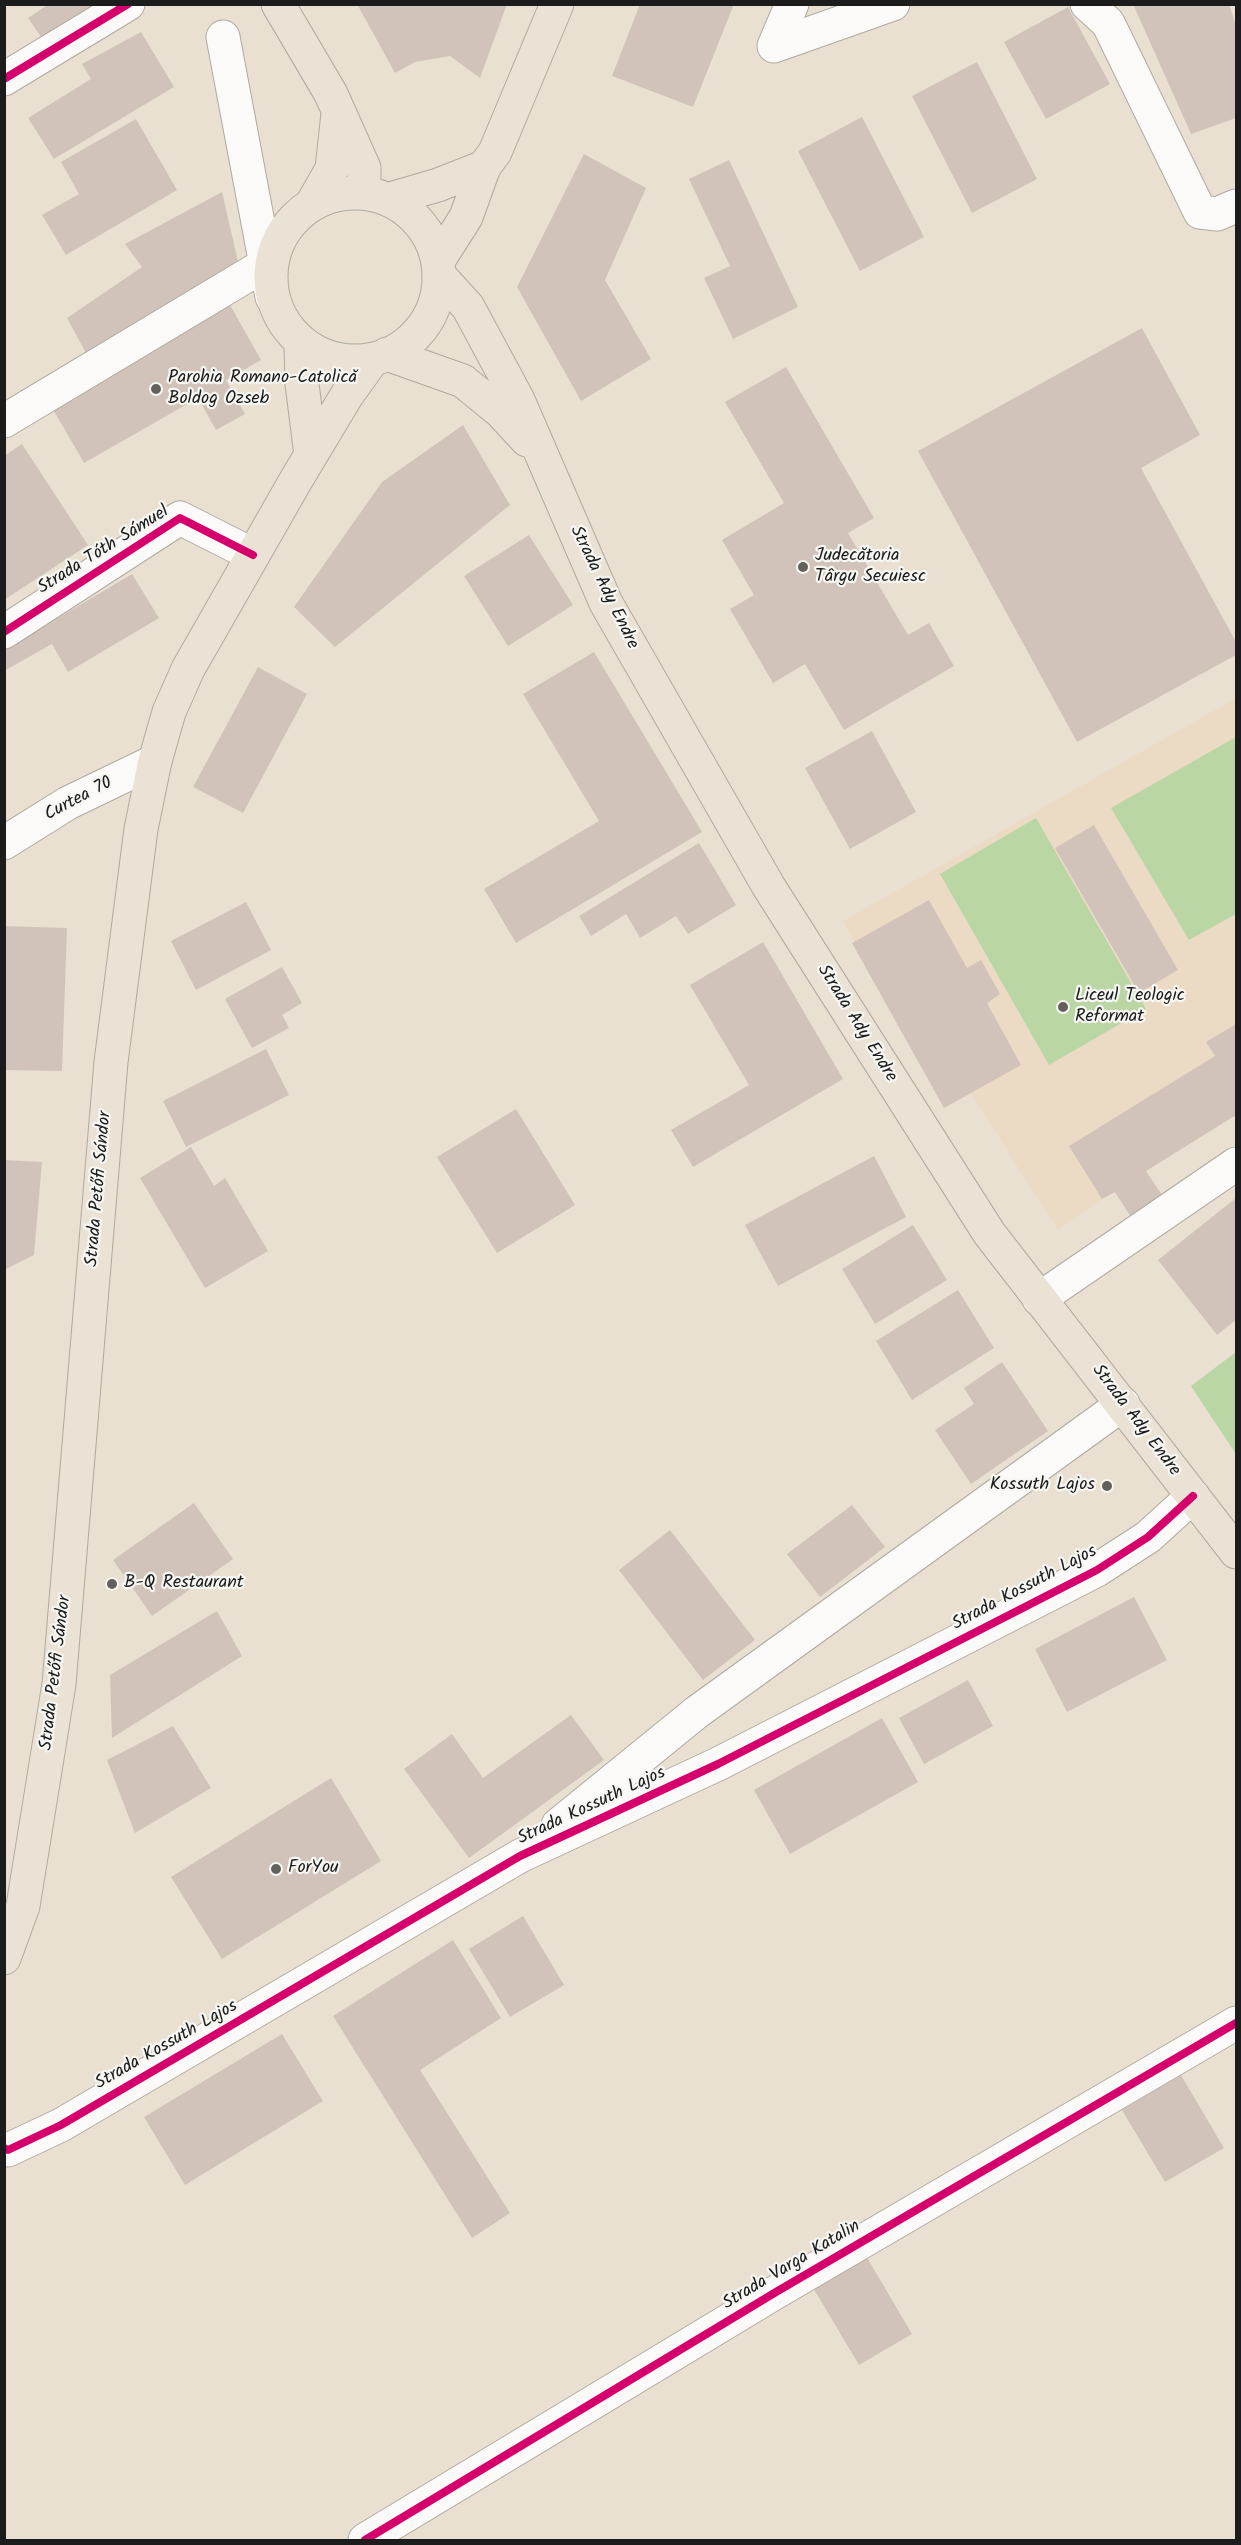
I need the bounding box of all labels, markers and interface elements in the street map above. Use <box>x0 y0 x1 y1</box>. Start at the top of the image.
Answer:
place label: Parohia Romano-Catolică Boldog Ozseb <box>168 368 357 410</box>
marker: Parohia Romano-Catolică Boldog Ozseb <box>149 382 163 396</box>
street label: Strada Tóth Sámuel <box>34 502 174 600</box>
street label: Strada Ady Endre <box>564 523 642 653</box>
place label: Judecătoria Târgu Secuiesc <box>815 546 926 588</box>
marker: Judecătoria Târgu Secuiesc <box>796 560 810 574</box>
street label: Curtea 70 <box>42 773 116 827</box>
street label: Strada Ady Endre <box>811 961 901 1087</box>
place label: Liceul Teologic Reformat <box>1075 986 1185 1028</box>
marker: Liceul Teologic Reformat <box>1056 1000 1070 1014</box>
street label: Strada Petőfi Sándor <box>82 1110 118 1268</box>
street label: Strada Ady Endre <box>1086 1361 1184 1481</box>
place label: Kossuth Lajos <box>990 1475 1095 1497</box>
marker: Kossuth Lajos <box>1100 1479 1114 1493</box>
street label: Strada Kossuth Lajos <box>949 1542 1101 1636</box>
place label: B-Q Restaurant <box>124 1573 244 1595</box>
marker: B-Q Restaurant <box>105 1577 119 1591</box>
street label: Strada Petőfi Sándor <box>37 1594 77 1752</box>
street label: Strada Kossuth Lajos <box>515 1763 669 1851</box>
place label: ForYou <box>288 1858 339 1880</box>
marker: ForYou <box>269 1862 283 1876</box>
street label: Strada Kossuth Lajos <box>92 1996 242 2096</box>
street label: Strada Varga Katalin <box>719 2216 865 2316</box>

